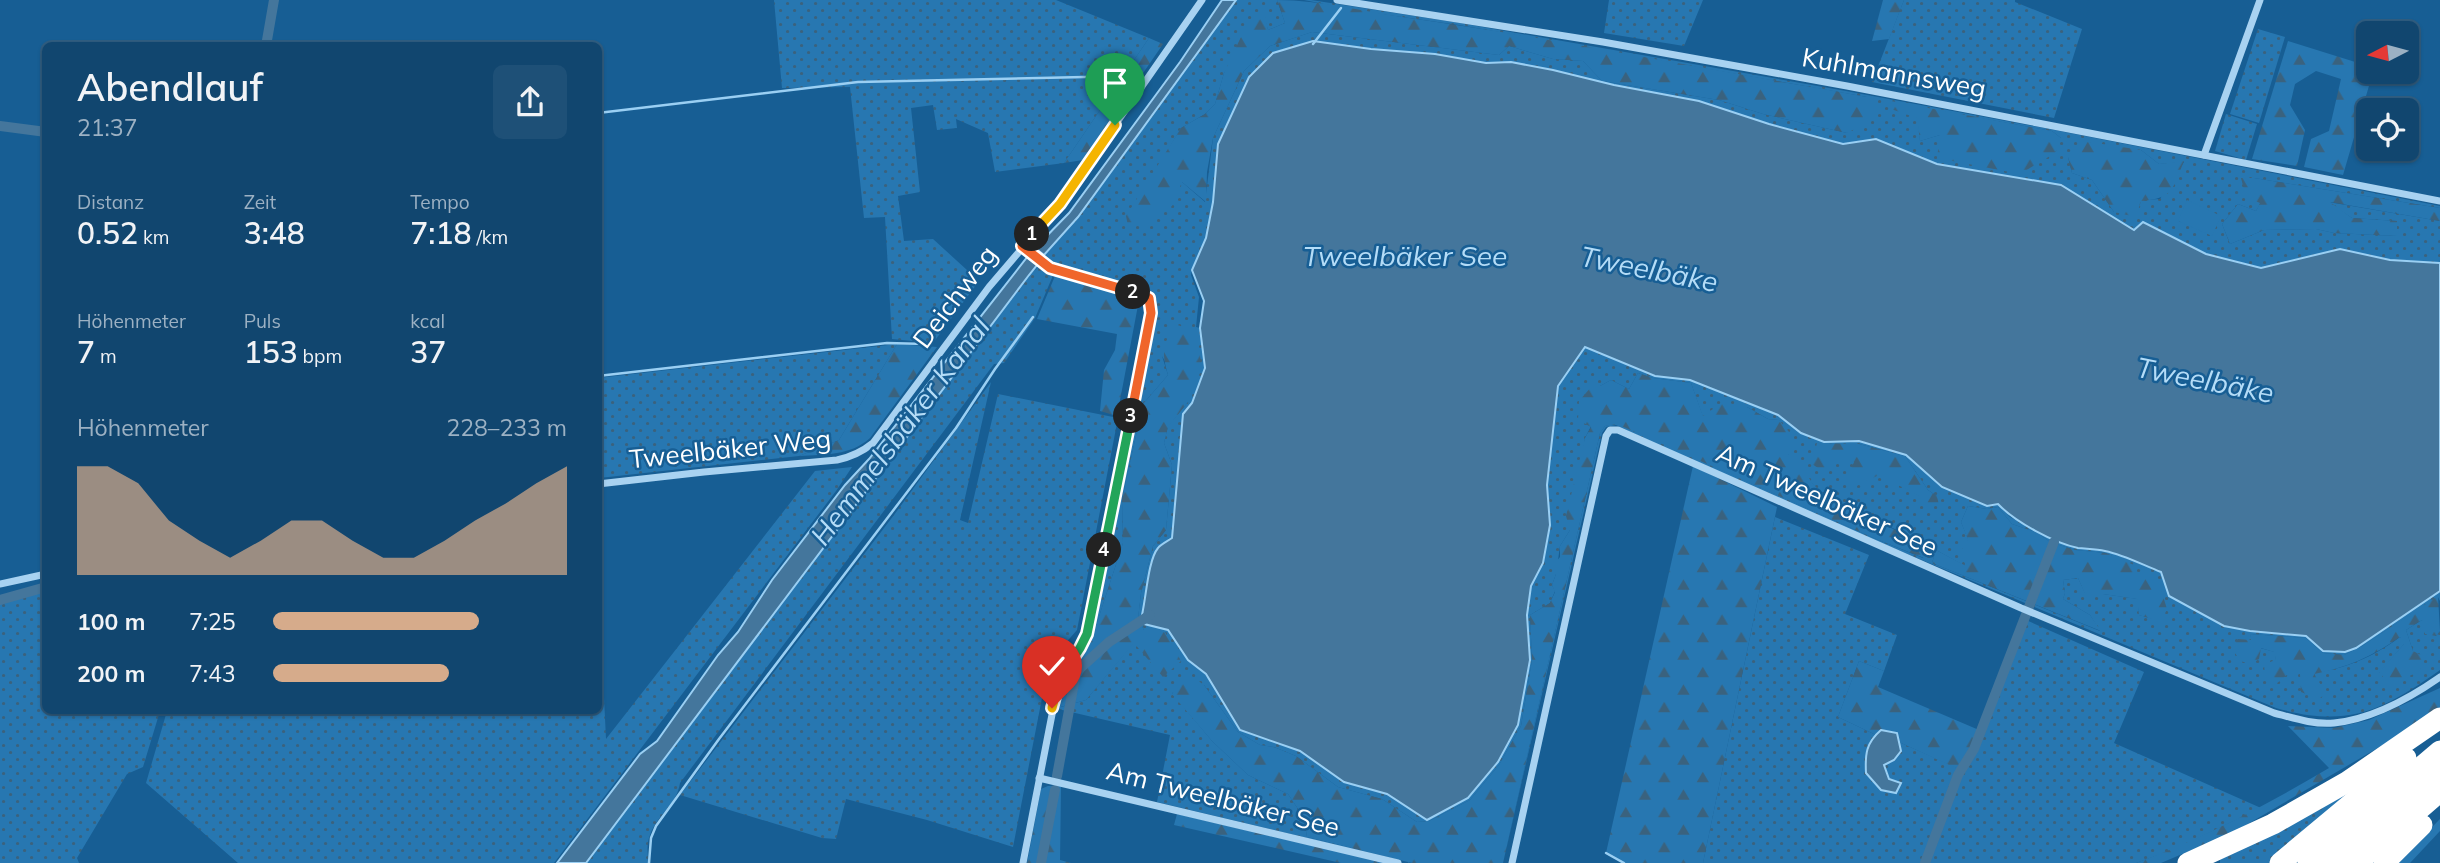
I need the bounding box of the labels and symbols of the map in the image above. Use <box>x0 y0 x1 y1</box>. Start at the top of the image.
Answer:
north arrow <box>2356 21 2418 84</box>
street label: Kuhlmannsweg <box>1799 40 1989 105</box>
pin <box>1085 53 1145 125</box>
pin: 1 <box>1014 216 1050 252</box>
water label: Tweelbäker See <box>1303 238 1507 273</box>
water label: Tweelbäke <box>1577 238 1721 299</box>
street label: Deichweg <box>905 239 1004 355</box>
pin: 2 <box>1116 274 1150 310</box>
water label: Hemmelsbäker Kanal <box>802 310 997 552</box>
water label: Tweelbäke <box>2133 349 2277 410</box>
pin: 3 <box>1114 398 1148 434</box>
street label: Tweelbäker Weg <box>627 421 832 476</box>
street label: Am Tweelbäker See <box>1711 436 1943 563</box>
pin: 4 <box>1086 532 1122 568</box>
pin <box>1022 636 1082 708</box>
street label: Am Tweelbäker See <box>1103 754 1343 843</box>

